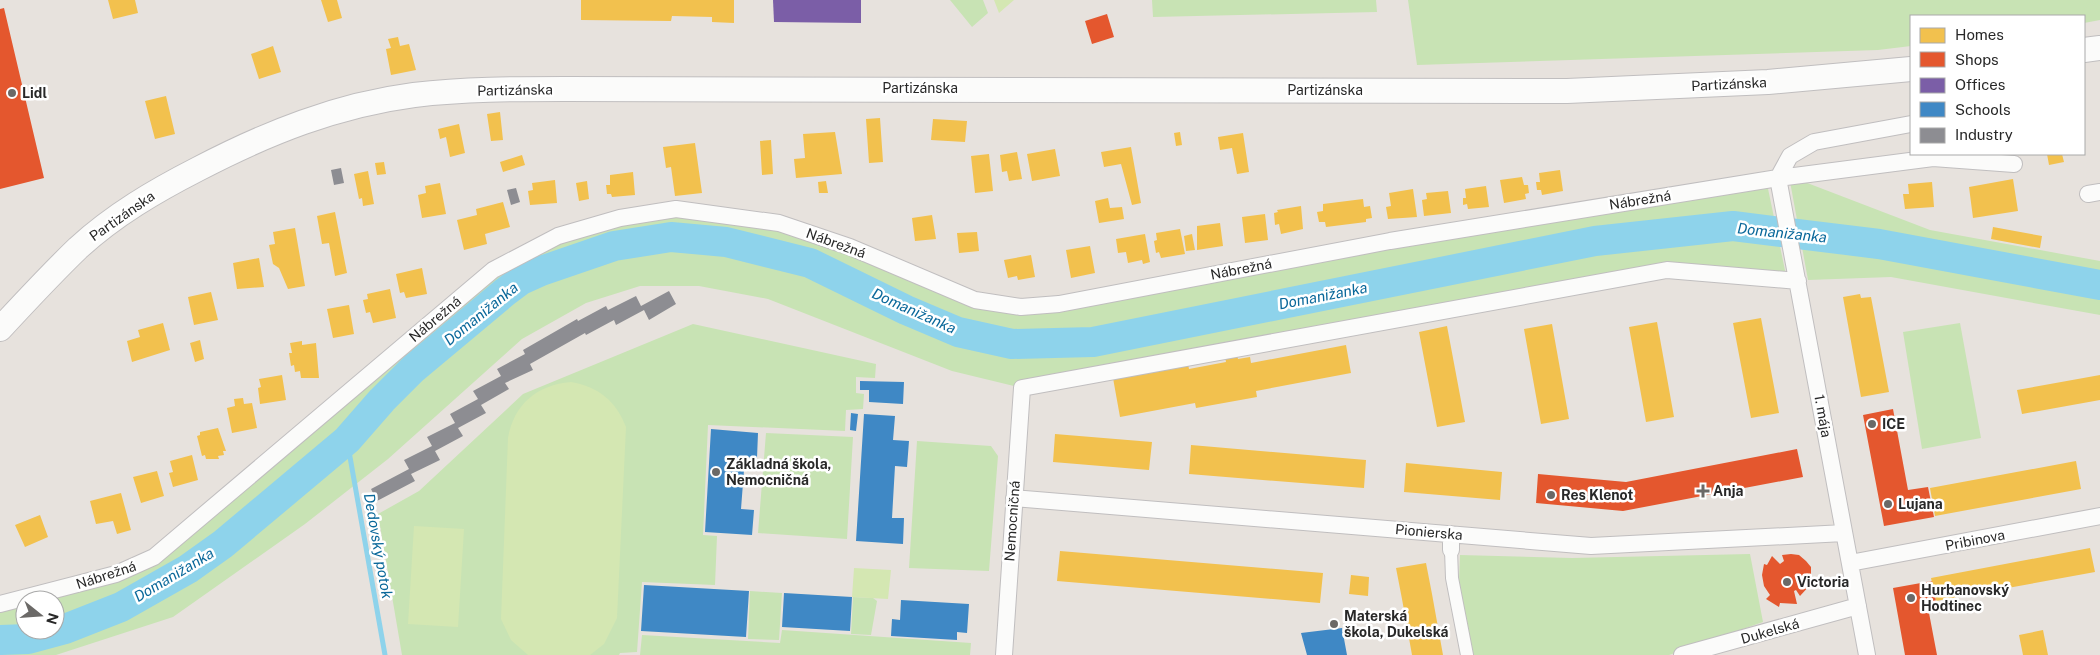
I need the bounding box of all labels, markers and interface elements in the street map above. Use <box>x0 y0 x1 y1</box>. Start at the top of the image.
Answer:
legend <box>1910 15 2085 155</box>
text: Homes <box>1955 26 2004 43</box>
text: Shops <box>1955 51 1999 68</box>
street label: Partizánska <box>1691 74 1767 94</box>
text: Offices <box>1955 76 2005 93</box>
street label: Partizánska <box>882 80 958 96</box>
street label: Partizánska <box>477 81 553 99</box>
street label: Partizánska <box>1287 82 1363 98</box>
place label: Lidl <box>22 85 47 101</box>
marker: Lidl <box>6 87 18 99</box>
text: Schools <box>1955 101 2011 118</box>
text: Industry <box>1955 126 2013 143</box>
street label: Nábrežná <box>1608 187 1672 213</box>
street label: Partizánska <box>86 188 158 244</box>
water label: Domanižanka <box>1736 219 1828 246</box>
street label: Nábrežná <box>804 225 868 261</box>
street label: Nábrežná <box>1209 255 1273 283</box>
water label: Domanižanka <box>440 279 521 349</box>
water label: Domanižanka <box>1277 279 1369 312</box>
water label: Domanižanka <box>870 284 959 337</box>
street label: Nábrežná <box>406 293 464 345</box>
street label: 1. mája <box>1811 393 1835 439</box>
place label: ICE <box>1882 416 1905 432</box>
marker: ICE <box>1866 418 1878 430</box>
place label: Základná škola, Nemocničná <box>726 456 831 488</box>
marker: Základná škola, Nemocničná <box>710 466 722 478</box>
street label: Nemocničná <box>1001 480 1023 562</box>
place label: Anja <box>1713 483 1744 499</box>
marker: Anja <box>1697 485 1709 497</box>
place label: Res Klenot <box>1561 487 1633 503</box>
marker: Res Klenot <box>1545 489 1557 501</box>
water label: Dedovský potok <box>361 492 396 601</box>
place label: Lujana <box>1898 496 1943 512</box>
marker: Lujana <box>1882 498 1894 510</box>
street label: Pionierska <box>1395 521 1463 543</box>
street label: Pribinova <box>1944 526 2006 554</box>
water label: Domanižanka <box>131 544 217 605</box>
street label: Nábrežná <box>74 558 138 592</box>
place label: Victoria <box>1797 574 1849 590</box>
marker: Victoria <box>1781 576 1793 588</box>
place label: Hurbanovský Hodtinec <box>1921 582 2009 614</box>
north arrow <box>15 590 65 640</box>
marker: Hurbanovský Hodtinec <box>1905 592 1917 604</box>
place label: Materská škola, Dukelská <box>1344 608 1449 640</box>
text: N <box>43 611 62 626</box>
street label: Dukelská <box>1739 615 1801 647</box>
marker: Materská škola, Dukelská <box>1328 618 1340 630</box>

